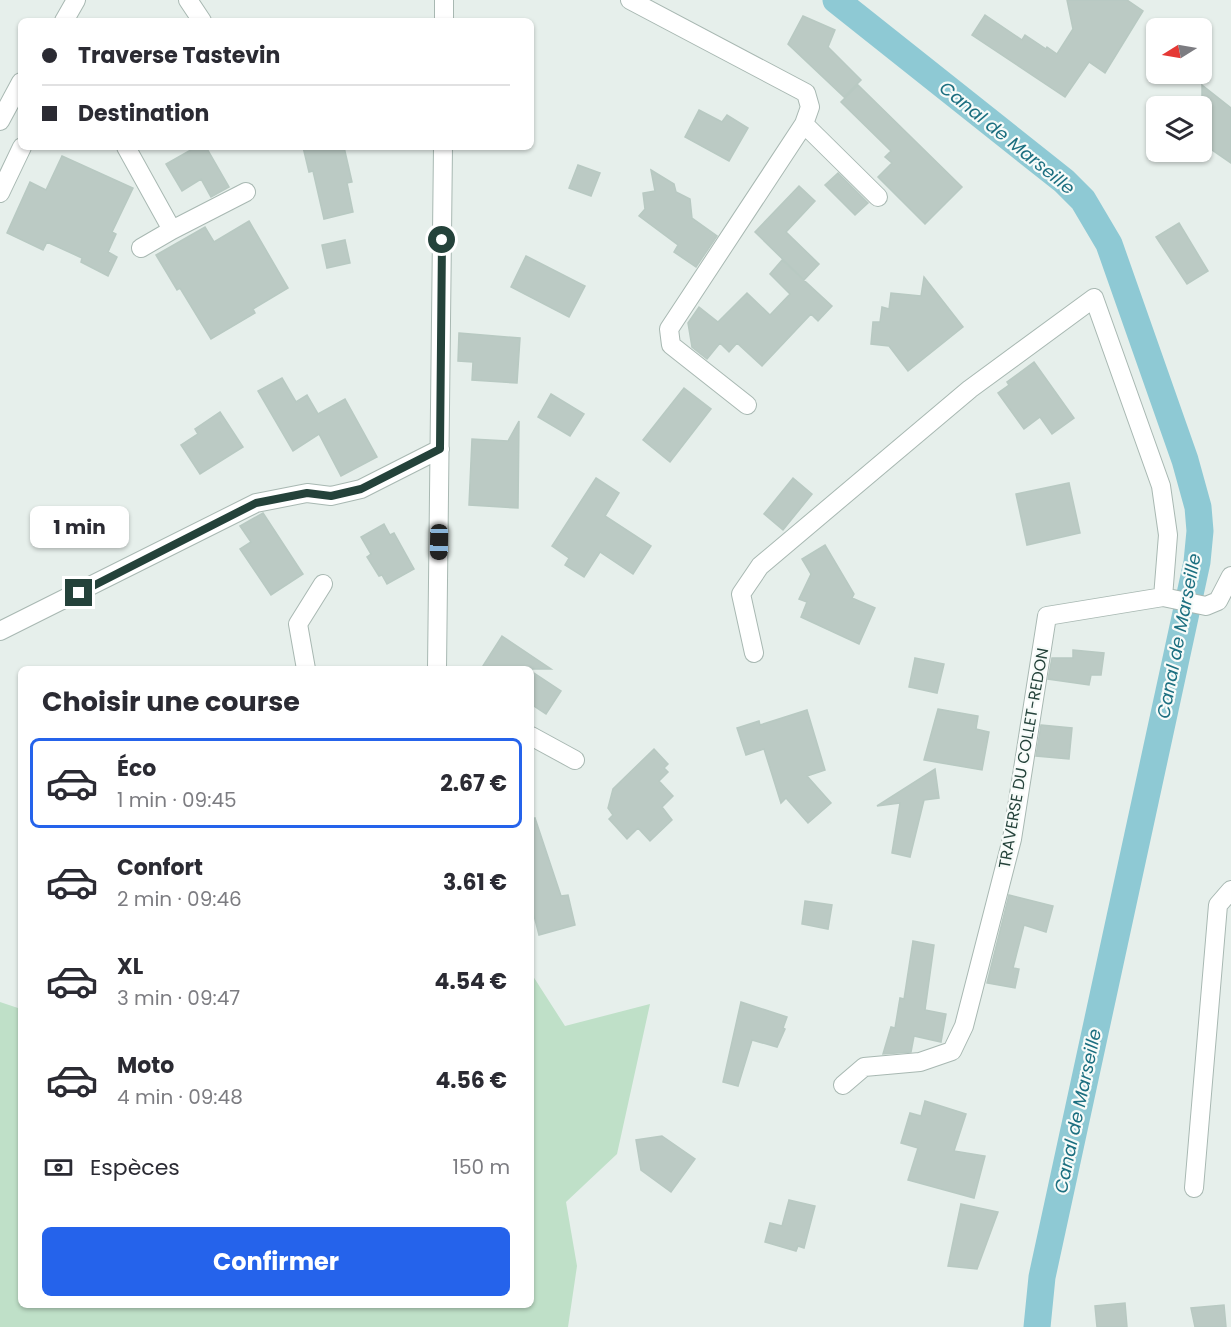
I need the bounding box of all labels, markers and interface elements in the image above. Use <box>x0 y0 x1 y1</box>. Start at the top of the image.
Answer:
north arrow <box>1146 18 1212 84</box>
map controls <box>1146 18 1212 162</box>
text: Traverse Tastevin <box>78 40 280 71</box>
water label: Canal de Marseille <box>934 75 1080 200</box>
button: layers <box>1146 96 1212 162</box>
text: Destination <box>78 98 209 129</box>
route start <box>428 226 455 253</box>
callout: 1 min <box>29 506 128 548</box>
text: 1 min <box>53 513 106 541</box>
car <box>430 524 448 560</box>
water label: Canal de Marseille <box>1150 551 1207 721</box>
route end <box>65 579 92 606</box>
street label: TRAVERSE DU COLLET-REDON <box>993 646 1054 870</box>
text: Choisir une course <box>42 683 300 720</box>
text: Éco <box>117 753 156 784</box>
icon: car <box>45 756 99 810</box>
text: 2.67 € <box>440 768 507 799</box>
text: 1 min · 09:45 <box>117 786 237 814</box>
text: Confort <box>117 852 203 883</box>
icon: car <box>45 855 99 909</box>
text: 3.61 € <box>443 867 507 898</box>
text: 2 min · 09:46 <box>117 885 242 913</box>
text: XL <box>117 951 143 982</box>
icon: car <box>45 954 99 1008</box>
text: 4.54 € <box>435 966 507 997</box>
text: 3 min · 09:47 <box>117 984 240 1012</box>
water label: Canal de Marseille <box>1048 1026 1107 1195</box>
text: Moto <box>117 1050 174 1081</box>
icon: car <box>45 1053 99 1107</box>
text: 4.56 € <box>435 1065 507 1096</box>
text: 4 min · 09:48 <box>117 1083 243 1111</box>
icon: cash <box>42 1151 75 1184</box>
text: Espèces <box>90 1152 180 1183</box>
text: 150 m <box>453 1153 510 1181</box>
button: Confirmer <box>42 1227 510 1296</box>

